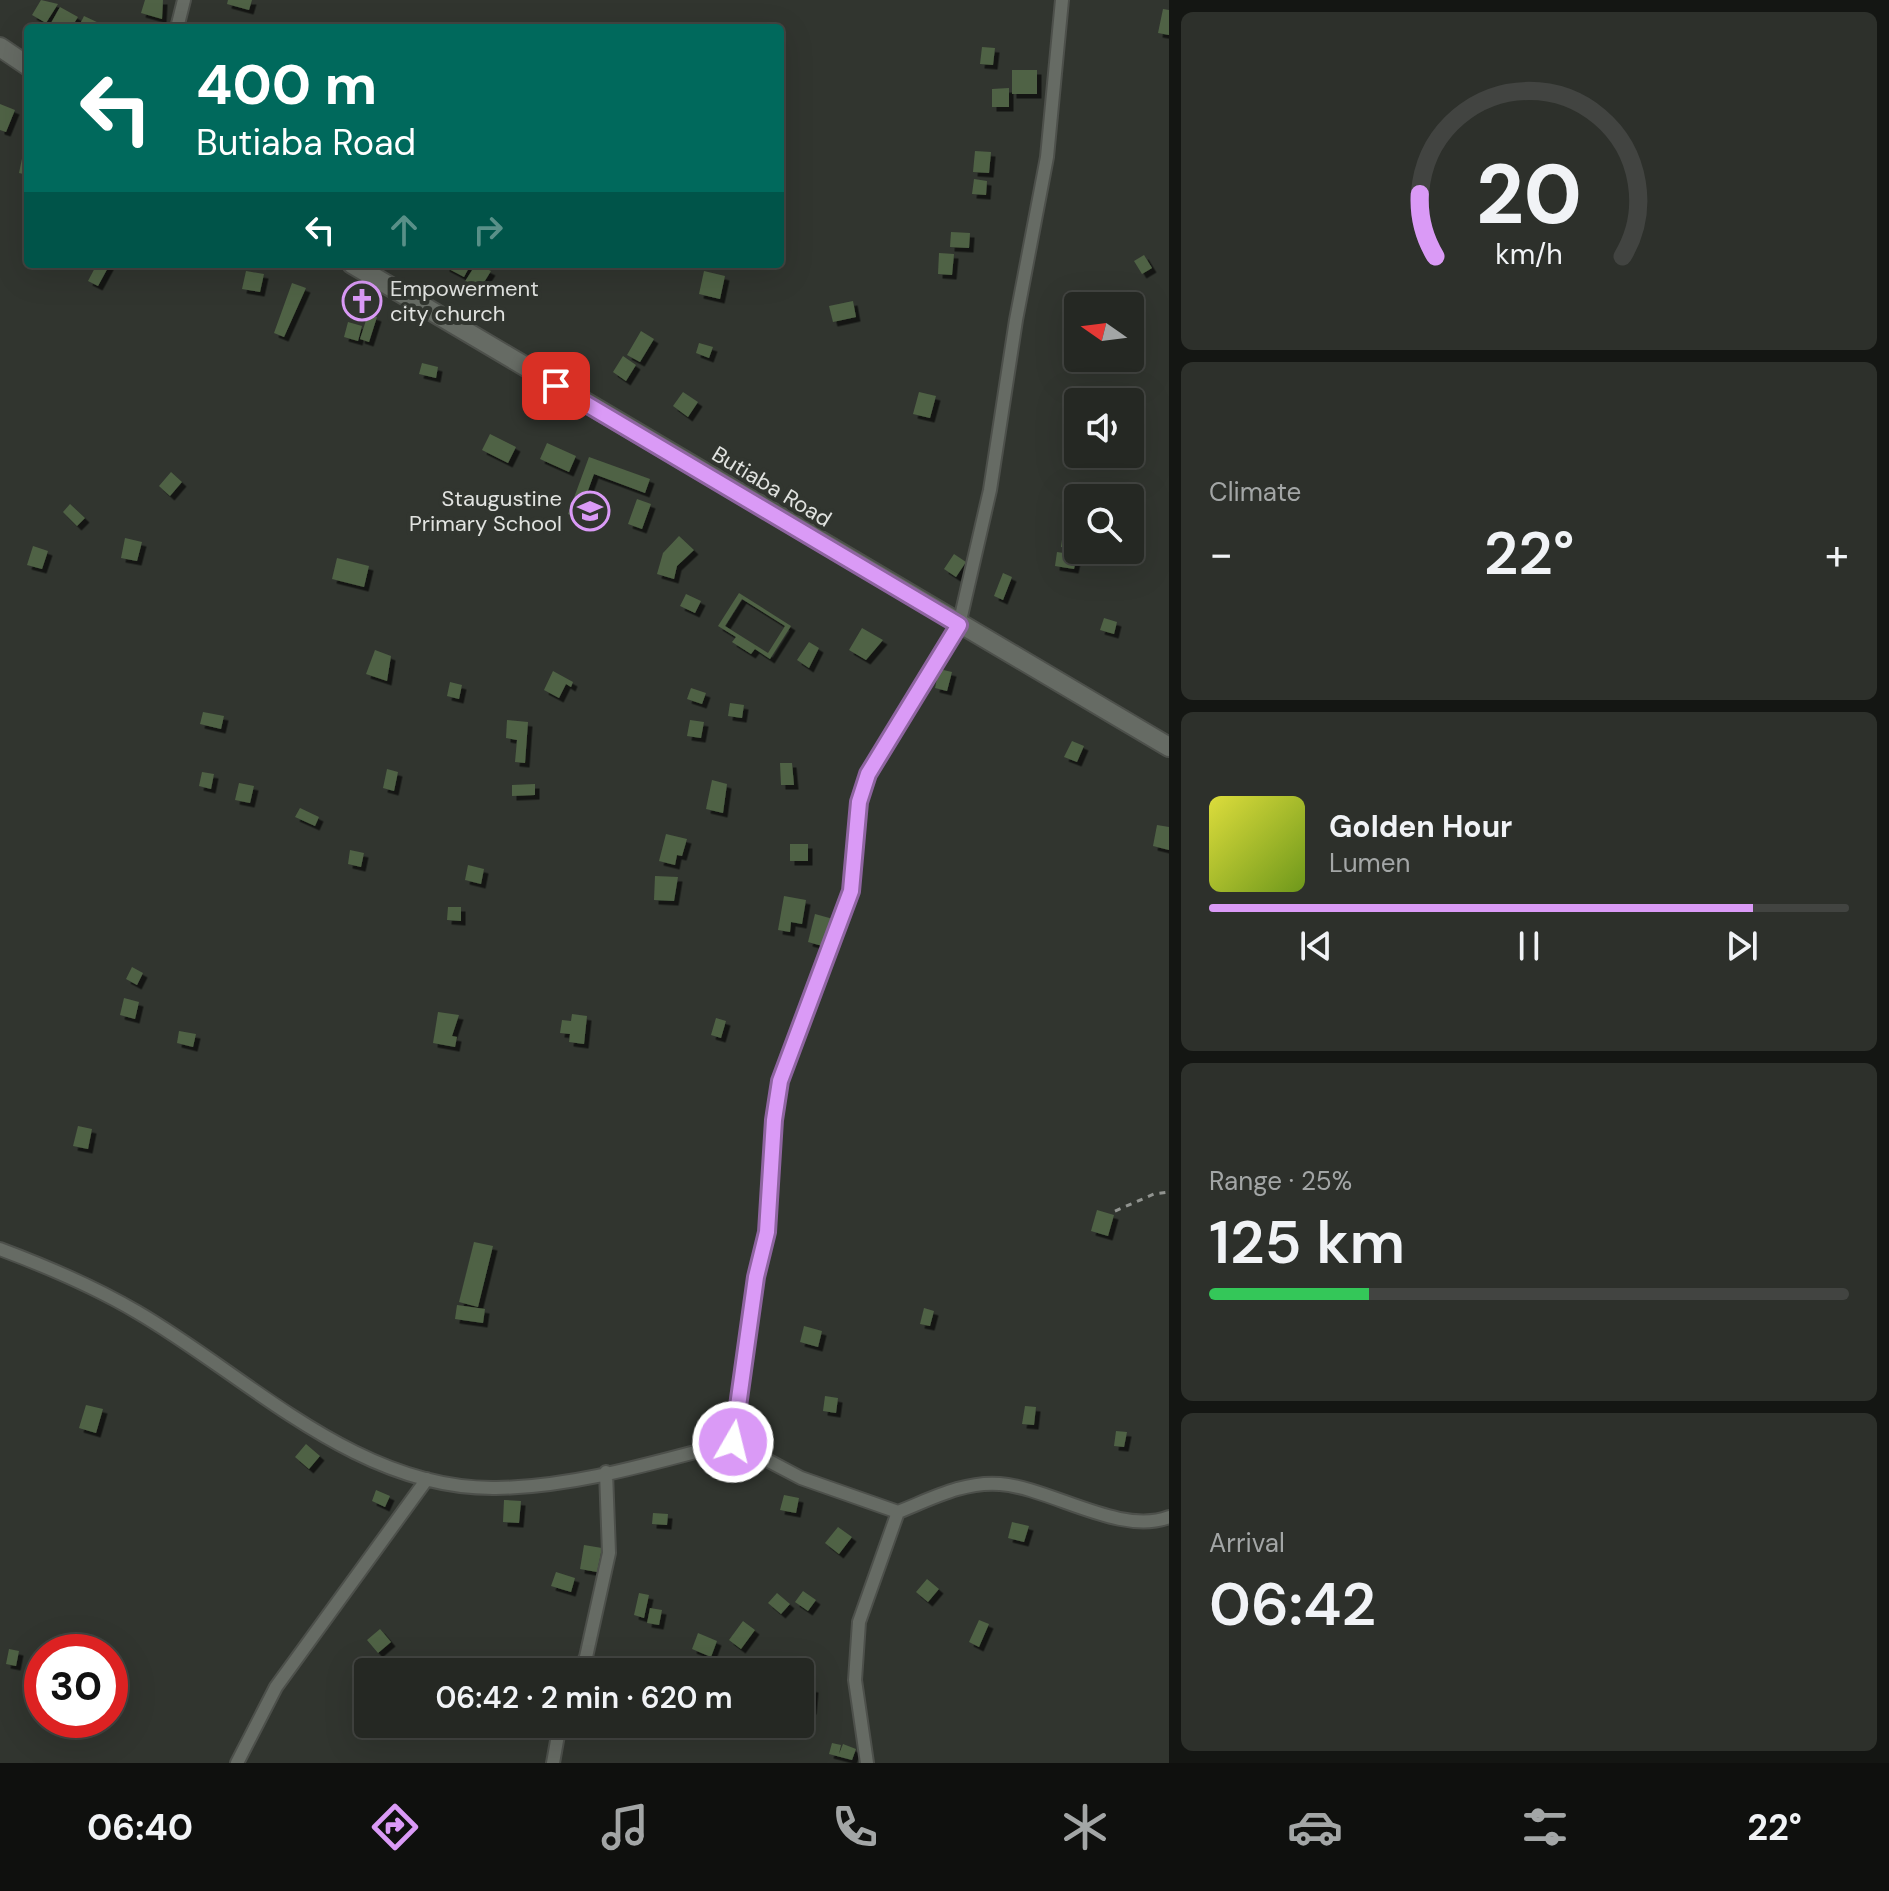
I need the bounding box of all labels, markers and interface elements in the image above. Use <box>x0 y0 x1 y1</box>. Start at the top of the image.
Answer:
text: 400 m <box>196 48 377 121</box>
icon: left <box>64 56 168 160</box>
text: Butiaba Road <box>196 119 416 166</box>
text: 20 <box>1476 140 1582 249</box>
icon: left <box>298 208 342 252</box>
icon: ahead <box>382 208 426 252</box>
icon: right <box>466 208 510 252</box>
text: km/h <box>1495 236 1563 273</box>
place label: Empowerment city church <box>390 274 539 328</box>
church icon: Empowerment city church <box>341 280 383 322</box>
north arrow <box>1064 292 1144 372</box>
map controls <box>1064 292 1144 564</box>
pin <box>522 352 590 420</box>
icon: arrive <box>534 364 578 408</box>
button: sound <box>1064 388 1144 468</box>
street label: Butiaba Road <box>707 439 837 534</box>
text: Climate <box>1209 475 1301 509</box>
place label: Staugustine Primary School <box>409 484 562 538</box>
button: search <box>1064 484 1144 564</box>
school or university icon: Staugustine Primary School <box>569 490 611 532</box>
text: 22° <box>1484 514 1574 593</box>
text: − <box>1209 525 1233 583</box>
text: + <box>1825 525 1849 583</box>
text: Golden Hour <box>1329 807 1512 846</box>
text: Lumen <box>1329 846 1410 880</box>
icon: previous <box>1294 924 1338 968</box>
icon: pause <box>1507 924 1551 968</box>
icon: next <box>1720 924 1764 968</box>
text: Range · 25% <box>1209 1164 1352 1198</box>
text: 125 km <box>1209 1203 1405 1282</box>
position arrow <box>691 1400 775 1484</box>
text: Arrival <box>1209 1526 1285 1560</box>
text: 06:42 <box>1209 1565 1376 1644</box>
speed limit sign: 30 <box>24 1634 128 1738</box>
text: 06:42 · 2 min · 620 m <box>435 1678 733 1717</box>
icon: directions <box>367 1799 423 1855</box>
icon: music <box>597 1799 653 1855</box>
icon: phone <box>827 1799 883 1855</box>
icon: climate <box>1057 1799 1113 1855</box>
icon: car <box>1287 1799 1343 1855</box>
icon: filters <box>1517 1799 1573 1855</box>
text: 06:40 <box>87 1804 193 1851</box>
text: 22° <box>1747 1804 1802 1851</box>

